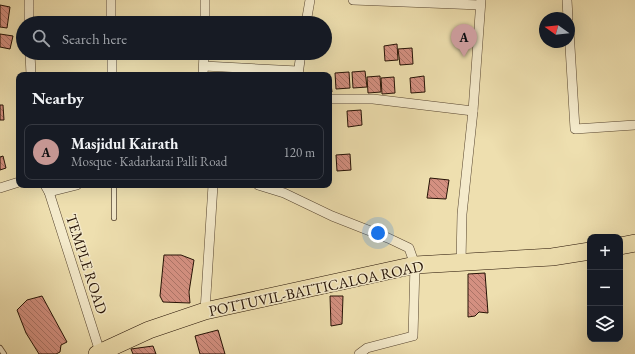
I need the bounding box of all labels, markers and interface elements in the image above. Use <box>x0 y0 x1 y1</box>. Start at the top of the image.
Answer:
north arrow <box>539 12 575 48</box>
search box <box>16 16 332 60</box>
pin: A <box>451 24 477 57</box>
icon: search <box>30 27 52 49</box>
text: Search here <box>62 29 127 48</box>
text: Nearby <box>32 87 84 109</box>
text: Masjidul Kairath <box>71 134 178 153</box>
text: A <box>41 144 51 161</box>
text: 120 m <box>284 144 315 161</box>
text: Mosque · Kadarkarai Palli Road <box>71 153 227 170</box>
street label: TEMPLE ROAD <box>62 212 112 316</box>
your location <box>368 223 388 243</box>
map controls <box>587 234 623 342</box>
button: + <box>587 234 623 270</box>
street label: POTTUVIL-BATTICALOA ROAD <box>207 256 425 320</box>
button: − <box>587 270 623 306</box>
button: layers <box>587 306 623 342</box>

